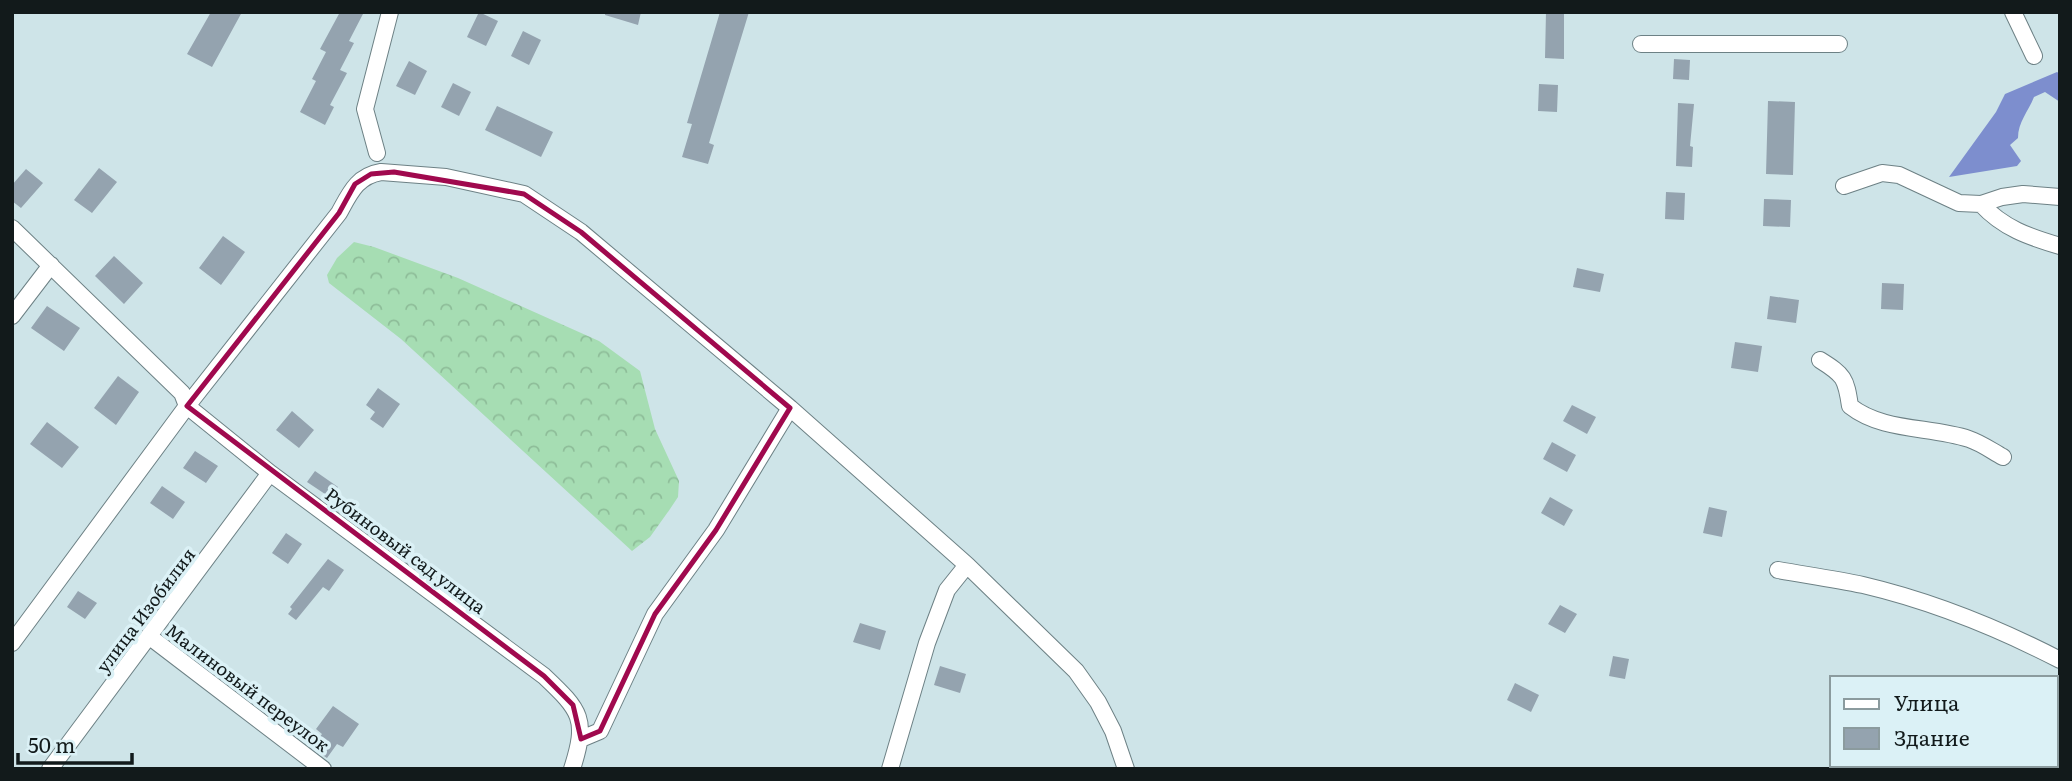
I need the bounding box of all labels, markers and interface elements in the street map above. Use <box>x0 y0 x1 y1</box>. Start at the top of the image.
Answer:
street label: Рубиновый сад улица <box>320 480 492 620</box>
street label: улица Изобилия <box>89 542 201 678</box>
street label: Малиновый переулок <box>160 616 336 758</box>
legend <box>1830 676 2058 767</box>
text: Улица <box>1894 686 1960 717</box>
text: Здание <box>1894 721 1970 752</box>
scale bar <box>18 722 131 766</box>
text: 50 m <box>28 728 75 759</box>

